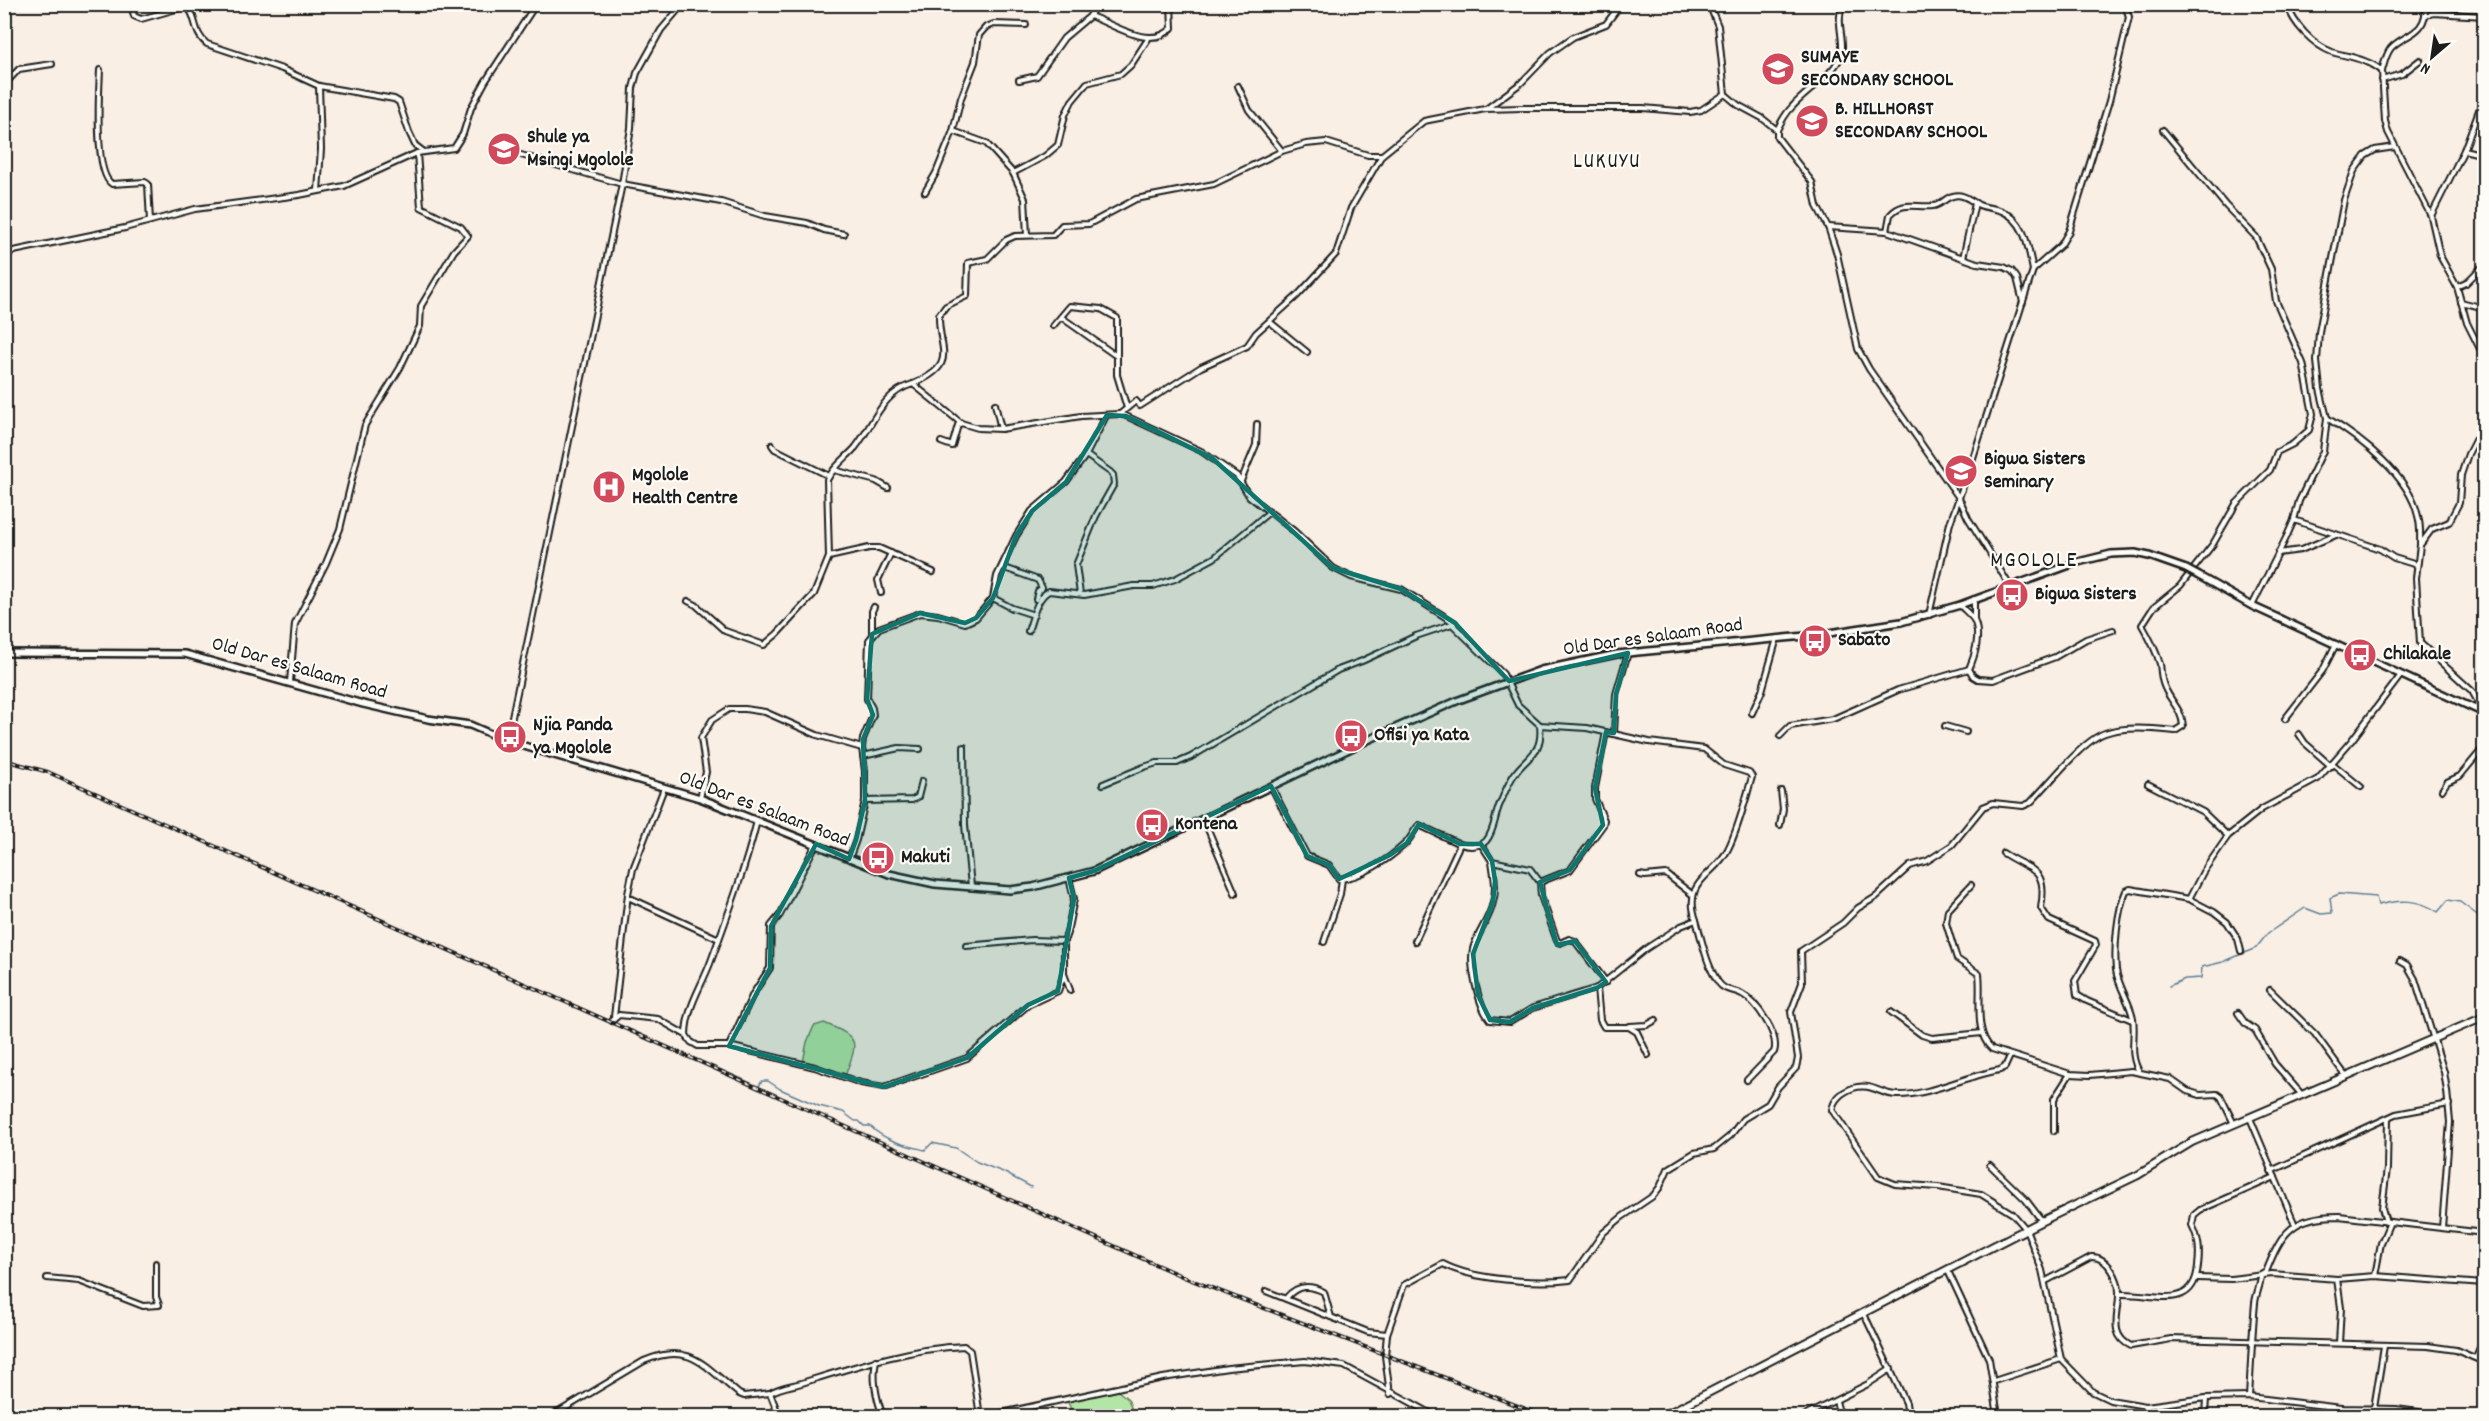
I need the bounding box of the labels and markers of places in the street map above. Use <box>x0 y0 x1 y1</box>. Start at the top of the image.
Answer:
place label: SUMAYE SECONDARY SCHOOL <box>1801 44 1954 95</box>
school or university icon: SUMAYE SECONDARY SCHOOL <box>1760 51 1796 87</box>
place label: B. HILLHORST SECONDARY SCHOOL <box>1835 96 1988 147</box>
school or university icon: B. HILLHORST SECONDARY SCHOOL <box>1794 103 1830 139</box>
place label: Shule ya Msingi Mgolole <box>527 124 634 175</box>
school or university icon: Shule ya Msingi Mgolole <box>486 131 522 167</box>
place label: Bigwa Sisters Seminary <box>1984 446 2086 497</box>
school or university icon: Bigwa Sisters Seminary <box>1943 453 1979 489</box>
place label: Mgolole Health Centre <box>632 462 738 513</box>
hospital icon: Mgolole Health Centre <box>591 469 627 505</box>
bus stop icon: Bigwa Sisters <box>1994 577 2030 613</box>
place label: Bigwa Sisters <box>2035 581 2137 609</box>
bus stop icon: Sabato <box>1797 623 1833 659</box>
place label: Sabato <box>1838 627 1891 655</box>
bus stop icon: Chilakale <box>2342 637 2378 673</box>
place label: Chilakale <box>2383 641 2451 669</box>
place label: Njia Panda ya Mgolole <box>533 712 613 763</box>
bus stop icon: Ofisi ya Kata <box>1333 718 1369 754</box>
bus stop icon: Njia Panda ya Mgolole <box>492 719 528 755</box>
place label: Ofisi ya Kata <box>1374 722 1469 750</box>
bus stop icon: Kontena <box>1134 807 1170 843</box>
place label: Kontena <box>1175 811 1238 839</box>
bus stop icon: Makuti <box>860 840 896 876</box>
place label: Makuti <box>901 844 950 872</box>

